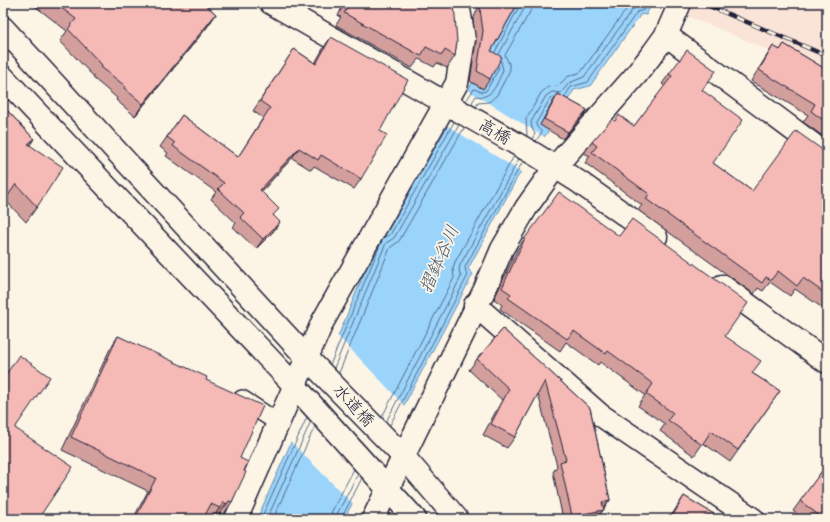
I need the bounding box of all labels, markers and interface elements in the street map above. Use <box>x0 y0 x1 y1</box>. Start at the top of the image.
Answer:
street label: 高橋 <box>475 114 515 148</box>
water label: 摺鉢谷川 <box>414 222 464 296</box>
street label: 水道橋 <box>329 380 379 430</box>

